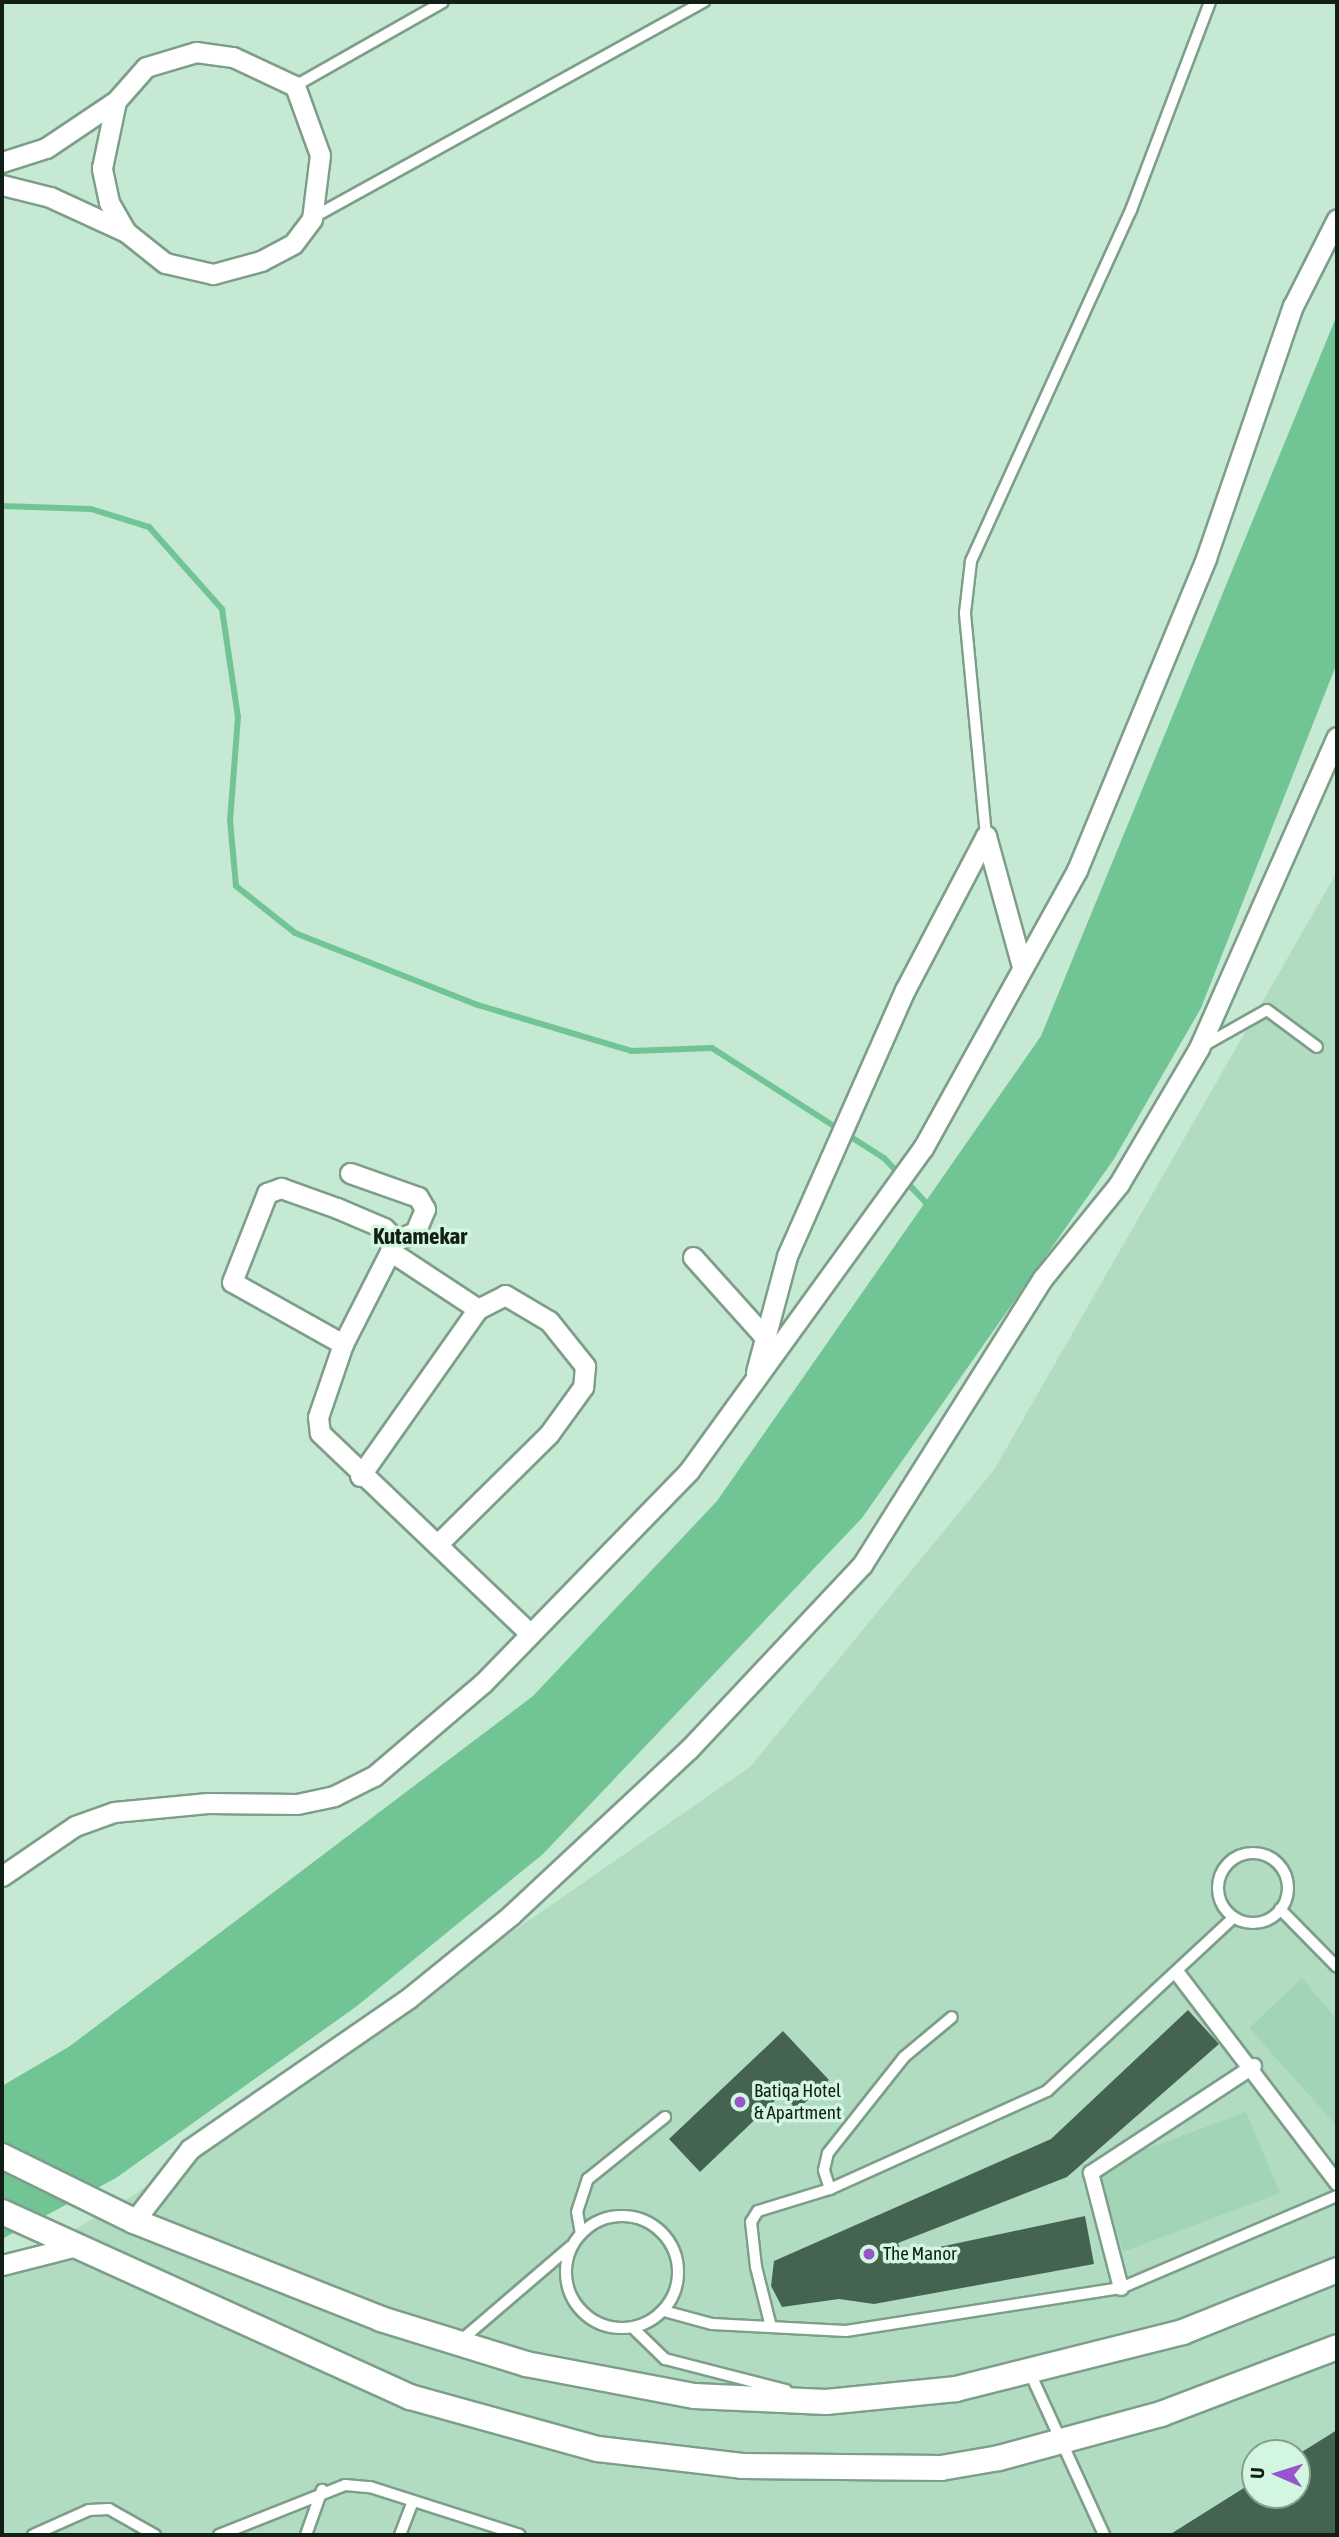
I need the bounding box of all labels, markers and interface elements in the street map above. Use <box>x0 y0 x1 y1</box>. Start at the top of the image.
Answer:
district label: Kutamekar <box>373 1222 467 1250</box>
place label: Batiqa Hotel & Apartment <box>754 2080 842 2124</box>
marker: Batiqa Hotel & Apartment <box>732 2094 748 2110</box>
place label: The Manor <box>883 2243 957 2265</box>
marker: The Manor <box>861 2246 877 2262</box>
north arrow <box>1241 2439 1311 2509</box>
text: U <box>1246 2467 1268 2479</box>

